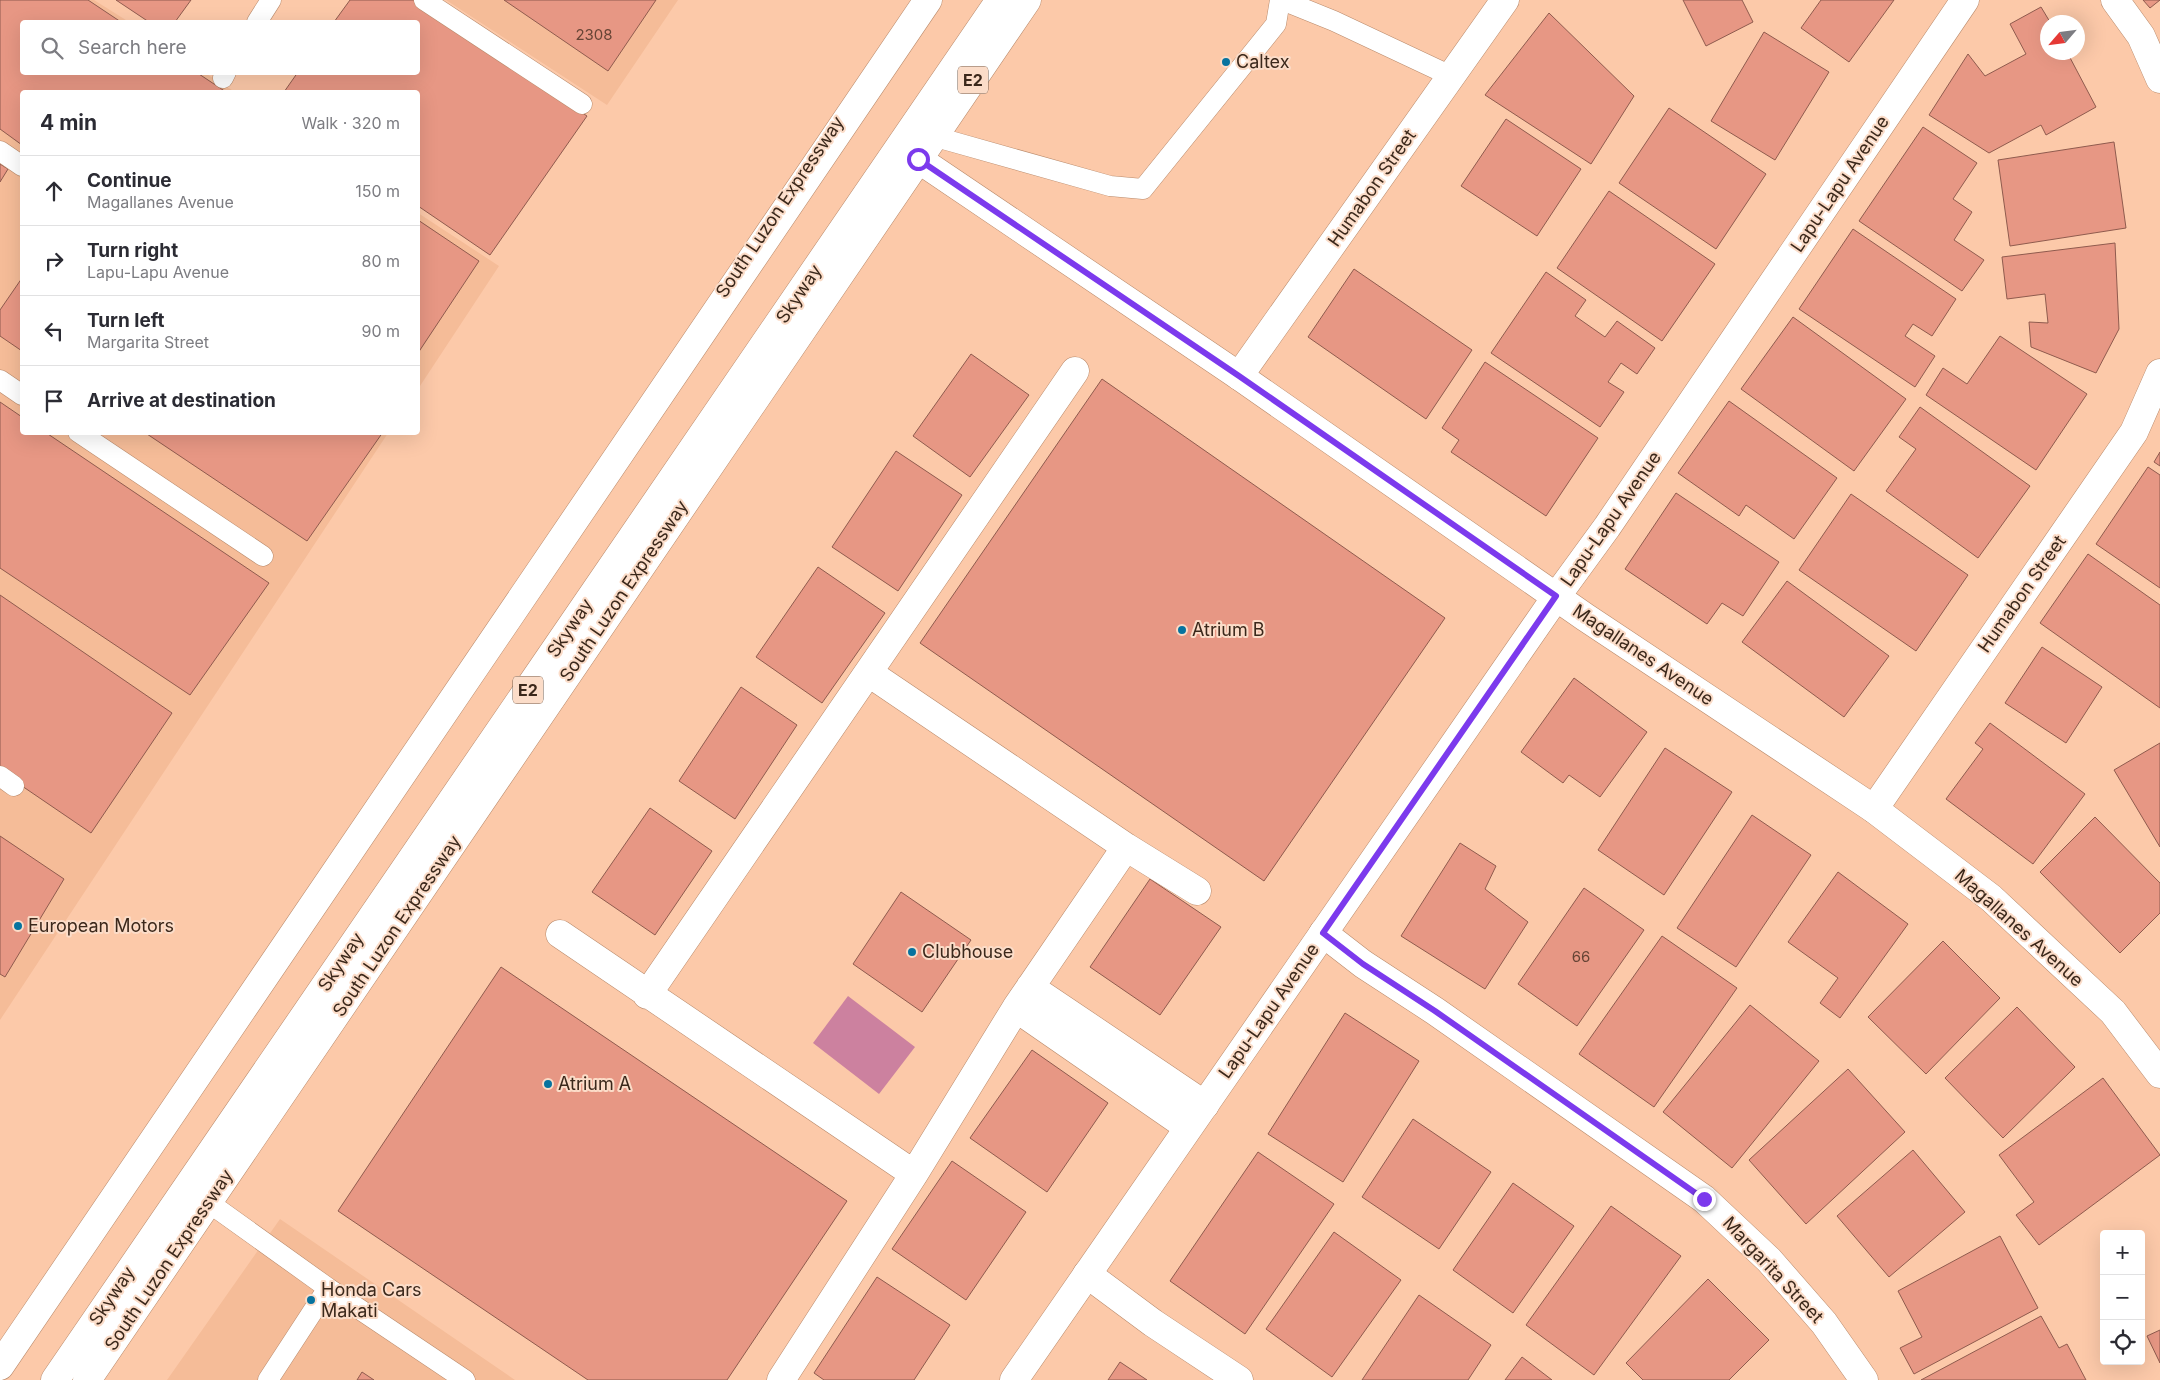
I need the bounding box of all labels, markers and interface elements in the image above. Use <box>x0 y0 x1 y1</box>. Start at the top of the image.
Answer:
north arrow <box>2040 15 2085 60</box>
search box <box>20 20 420 75</box>
house number: 2308 <box>575 25 613 44</box>
icon: search <box>38 34 66 62</box>
text: Search here <box>78 36 187 59</box>
place label: Caltex <box>1236 51 1290 72</box>
marker: Caltex <box>1220 56 1232 68</box>
road number: E2 <box>958 66 988 94</box>
text: 4 min <box>40 110 97 135</box>
street label: South Luzon Expressway <box>711 112 848 301</box>
street label: Lapu-Lapu Avenue <box>1786 112 1893 256</box>
text: Walk · 320 m <box>302 113 400 133</box>
street label: Humabon Street <box>1323 125 1420 250</box>
route start <box>907 148 930 171</box>
text: Continue <box>87 169 172 192</box>
icon: ahead <box>40 177 68 205</box>
text: 150 m <box>355 181 400 201</box>
text: Magallanes Avenue <box>87 192 234 212</box>
text: Turn right <box>87 239 178 262</box>
icon: right <box>40 247 68 275</box>
text: 80 m <box>361 251 400 271</box>
street label: Skyway <box>771 260 826 327</box>
text: Lapu-Lapu Avenue <box>87 262 229 282</box>
text: Turn left <box>87 309 165 332</box>
icon: left <box>40 317 68 345</box>
text: 90 m <box>361 321 400 341</box>
text: Margarita Street <box>87 332 209 352</box>
icon: arrive <box>40 387 68 415</box>
text: Arrive at destination <box>87 389 276 412</box>
street label: Lapu-Lapu Avenue <box>1556 447 1665 590</box>
street label: South Luzon Expressway <box>555 496 692 685</box>
street label: Humabon Street <box>1973 531 2070 656</box>
street label: Skyway <box>542 594 597 661</box>
street label: Magallanes Avenue <box>1569 600 1718 709</box>
place label: Atrium B <box>1192 619 1265 640</box>
marker: Atrium B <box>1176 624 1188 636</box>
road number: E2 <box>513 676 543 704</box>
street label: South Luzon Expressway <box>328 831 465 1020</box>
street label: Magallanes Avenue <box>1951 865 2088 991</box>
place label: European Motors <box>28 915 174 936</box>
marker: European Motors <box>12 920 24 932</box>
street label: Skyway <box>313 928 368 995</box>
street label: Lapu-Lapu Avenue <box>1214 939 1323 1082</box>
place label: Clubhouse <box>922 941 1013 962</box>
marker: Clubhouse <box>906 946 918 958</box>
house number: 66 <box>1572 947 1590 966</box>
place label: Atrium A <box>558 1073 631 1094</box>
marker: Atrium A <box>542 1078 554 1090</box>
street label: South Luzon Expressway <box>100 1165 237 1354</box>
route end <box>1693 1188 1716 1211</box>
street label: Margarita Street <box>1719 1212 1828 1327</box>
map controls <box>2100 1230 2145 1365</box>
button: + <box>2100 1230 2145 1275</box>
street label: Skyway <box>84 1262 139 1329</box>
button: − <box>2100 1275 2145 1320</box>
place label: Honda Cars Makati <box>321 1279 422 1321</box>
marker: Honda Cars Makati <box>305 1294 317 1306</box>
button: locate <box>2100 1320 2145 1365</box>

